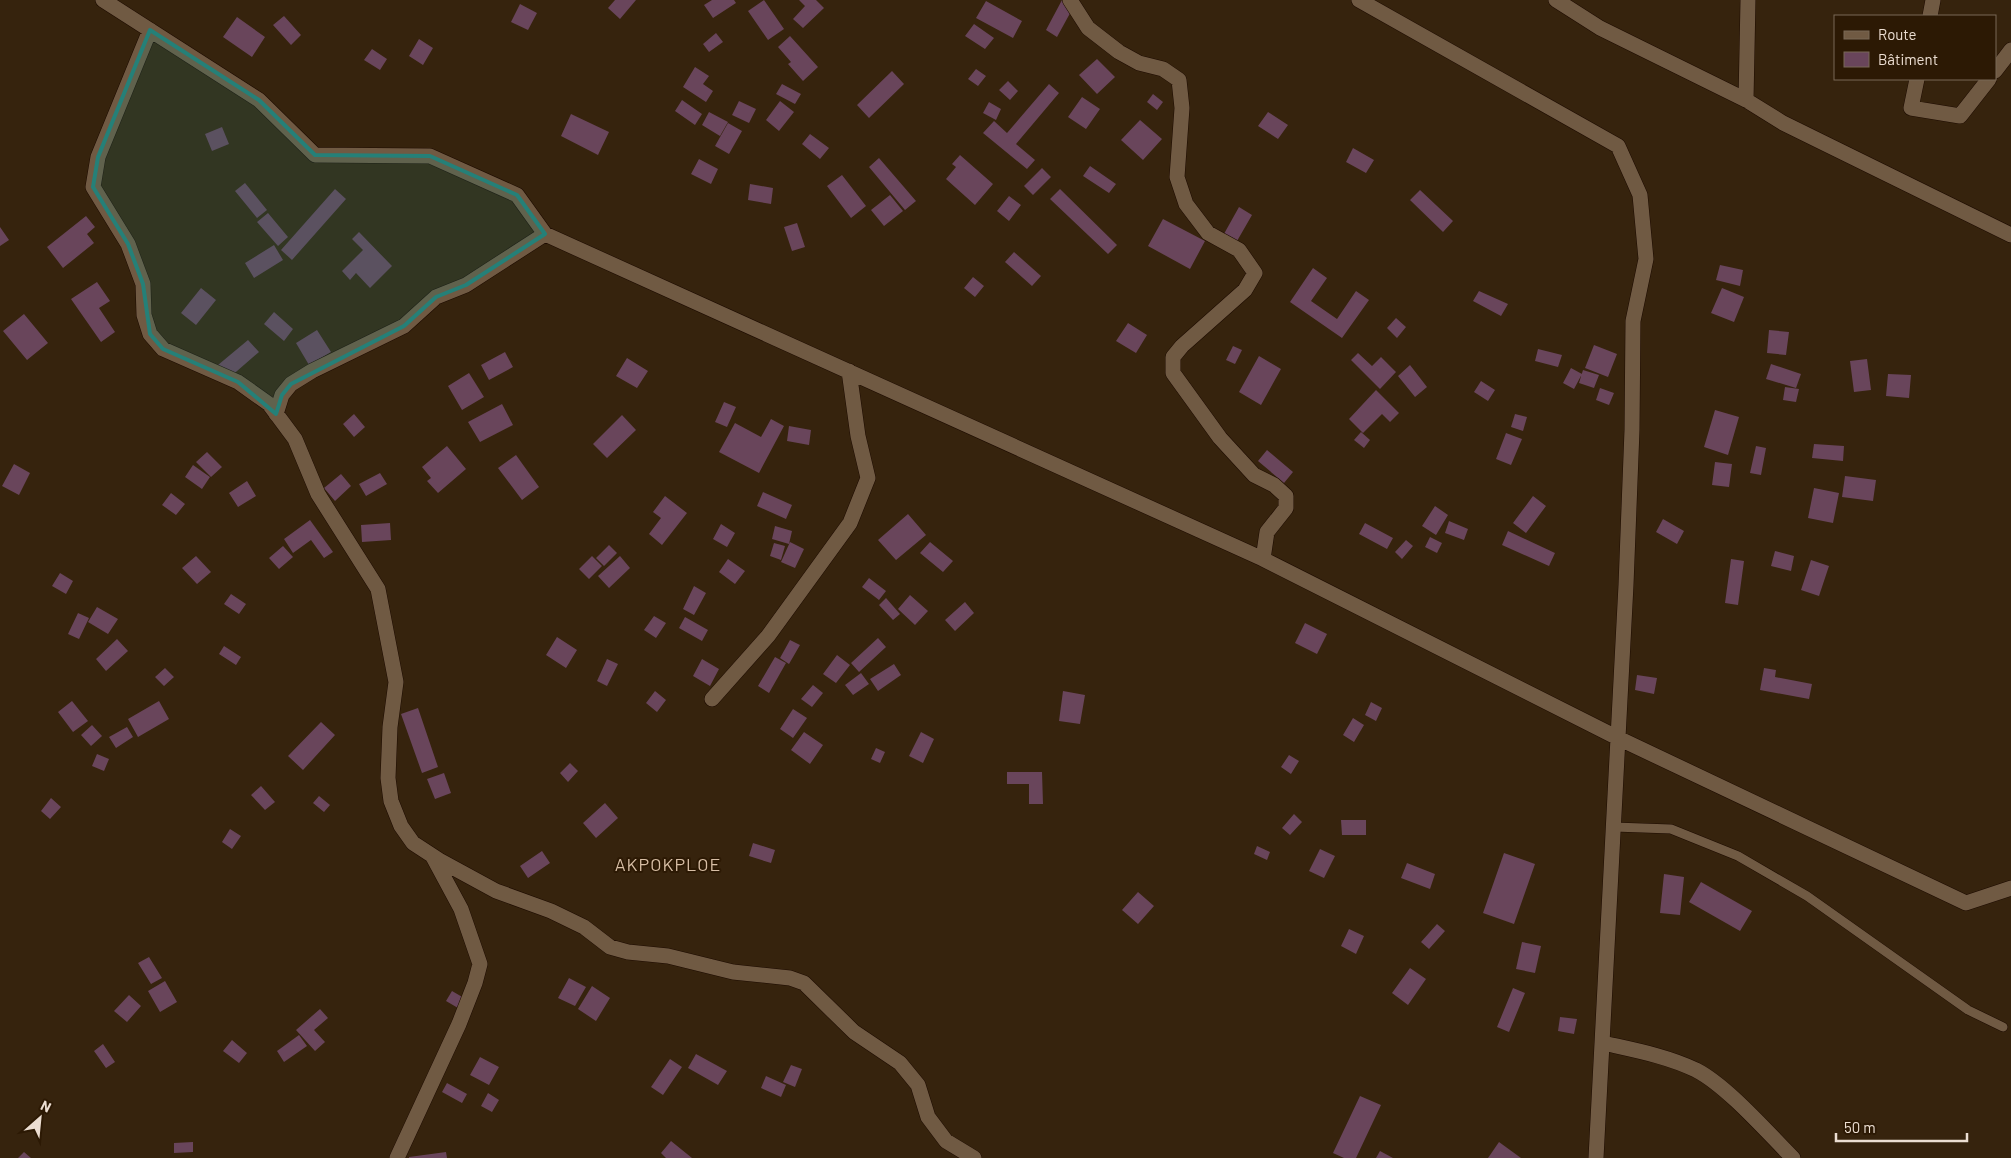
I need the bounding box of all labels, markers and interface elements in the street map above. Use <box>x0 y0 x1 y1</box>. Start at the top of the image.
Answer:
legend <box>1834 15 1996 80</box>
text: Route <box>1878 25 1917 43</box>
text: Bâtiment <box>1878 50 1938 68</box>
district label: AKPOKPLOE <box>615 853 721 875</box>
north arrow <box>15 1093 65 1143</box>
text: N <box>38 1096 54 1116</box>
scale bar <box>1836 1110 1967 1142</box>
text: 50 m <box>1844 1118 1876 1136</box>

